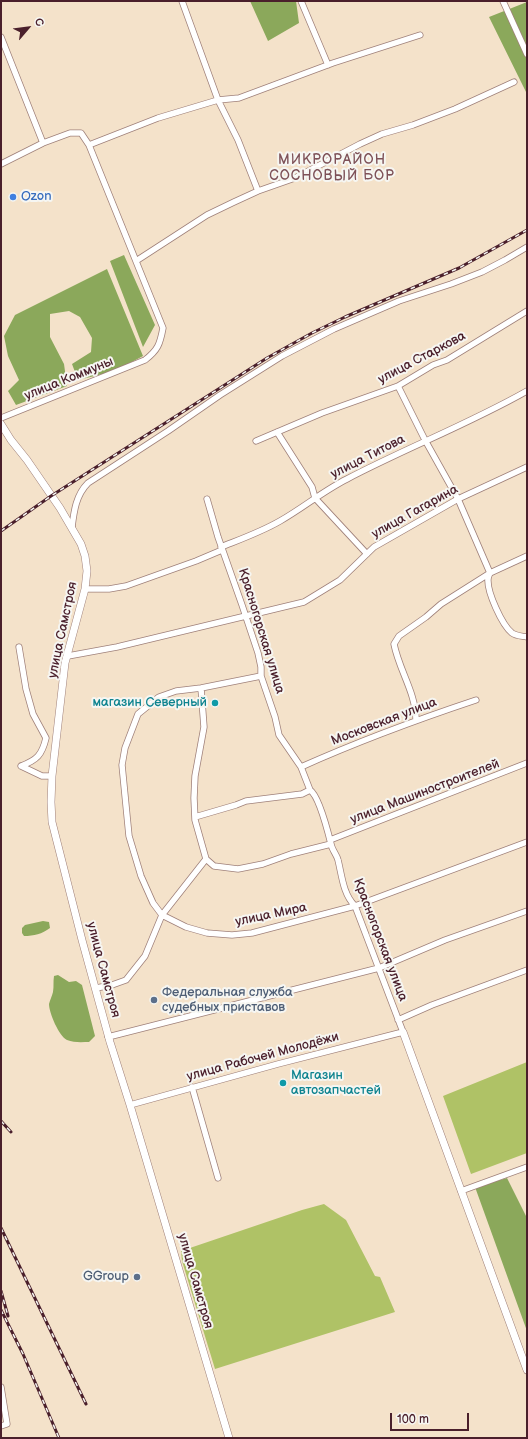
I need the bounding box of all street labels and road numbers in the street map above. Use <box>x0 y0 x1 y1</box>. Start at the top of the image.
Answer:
street label: улица Старкова <box>375 328 469 388</box>
street label: улица Коммуны <box>22 354 116 404</box>
street label: улица Титова <box>328 432 408 482</box>
street label: улица Гагарина <box>369 482 461 542</box>
street label: Красногорская улица <box>234 566 288 696</box>
street label: улица Самстроя <box>45 580 81 680</box>
street label: Московская улица <box>329 695 439 749</box>
street label: улица Машиностроителей <box>348 756 502 828</box>
street label: Красногорская улица <box>349 876 411 1004</box>
street label: улица Мира <box>234 900 308 930</box>
street label: улица Самстроя <box>83 921 123 1019</box>
street label: улица Рабочей Молодёжи <box>185 1029 341 1085</box>
street label: улица Самстроя <box>174 1232 216 1330</box>

